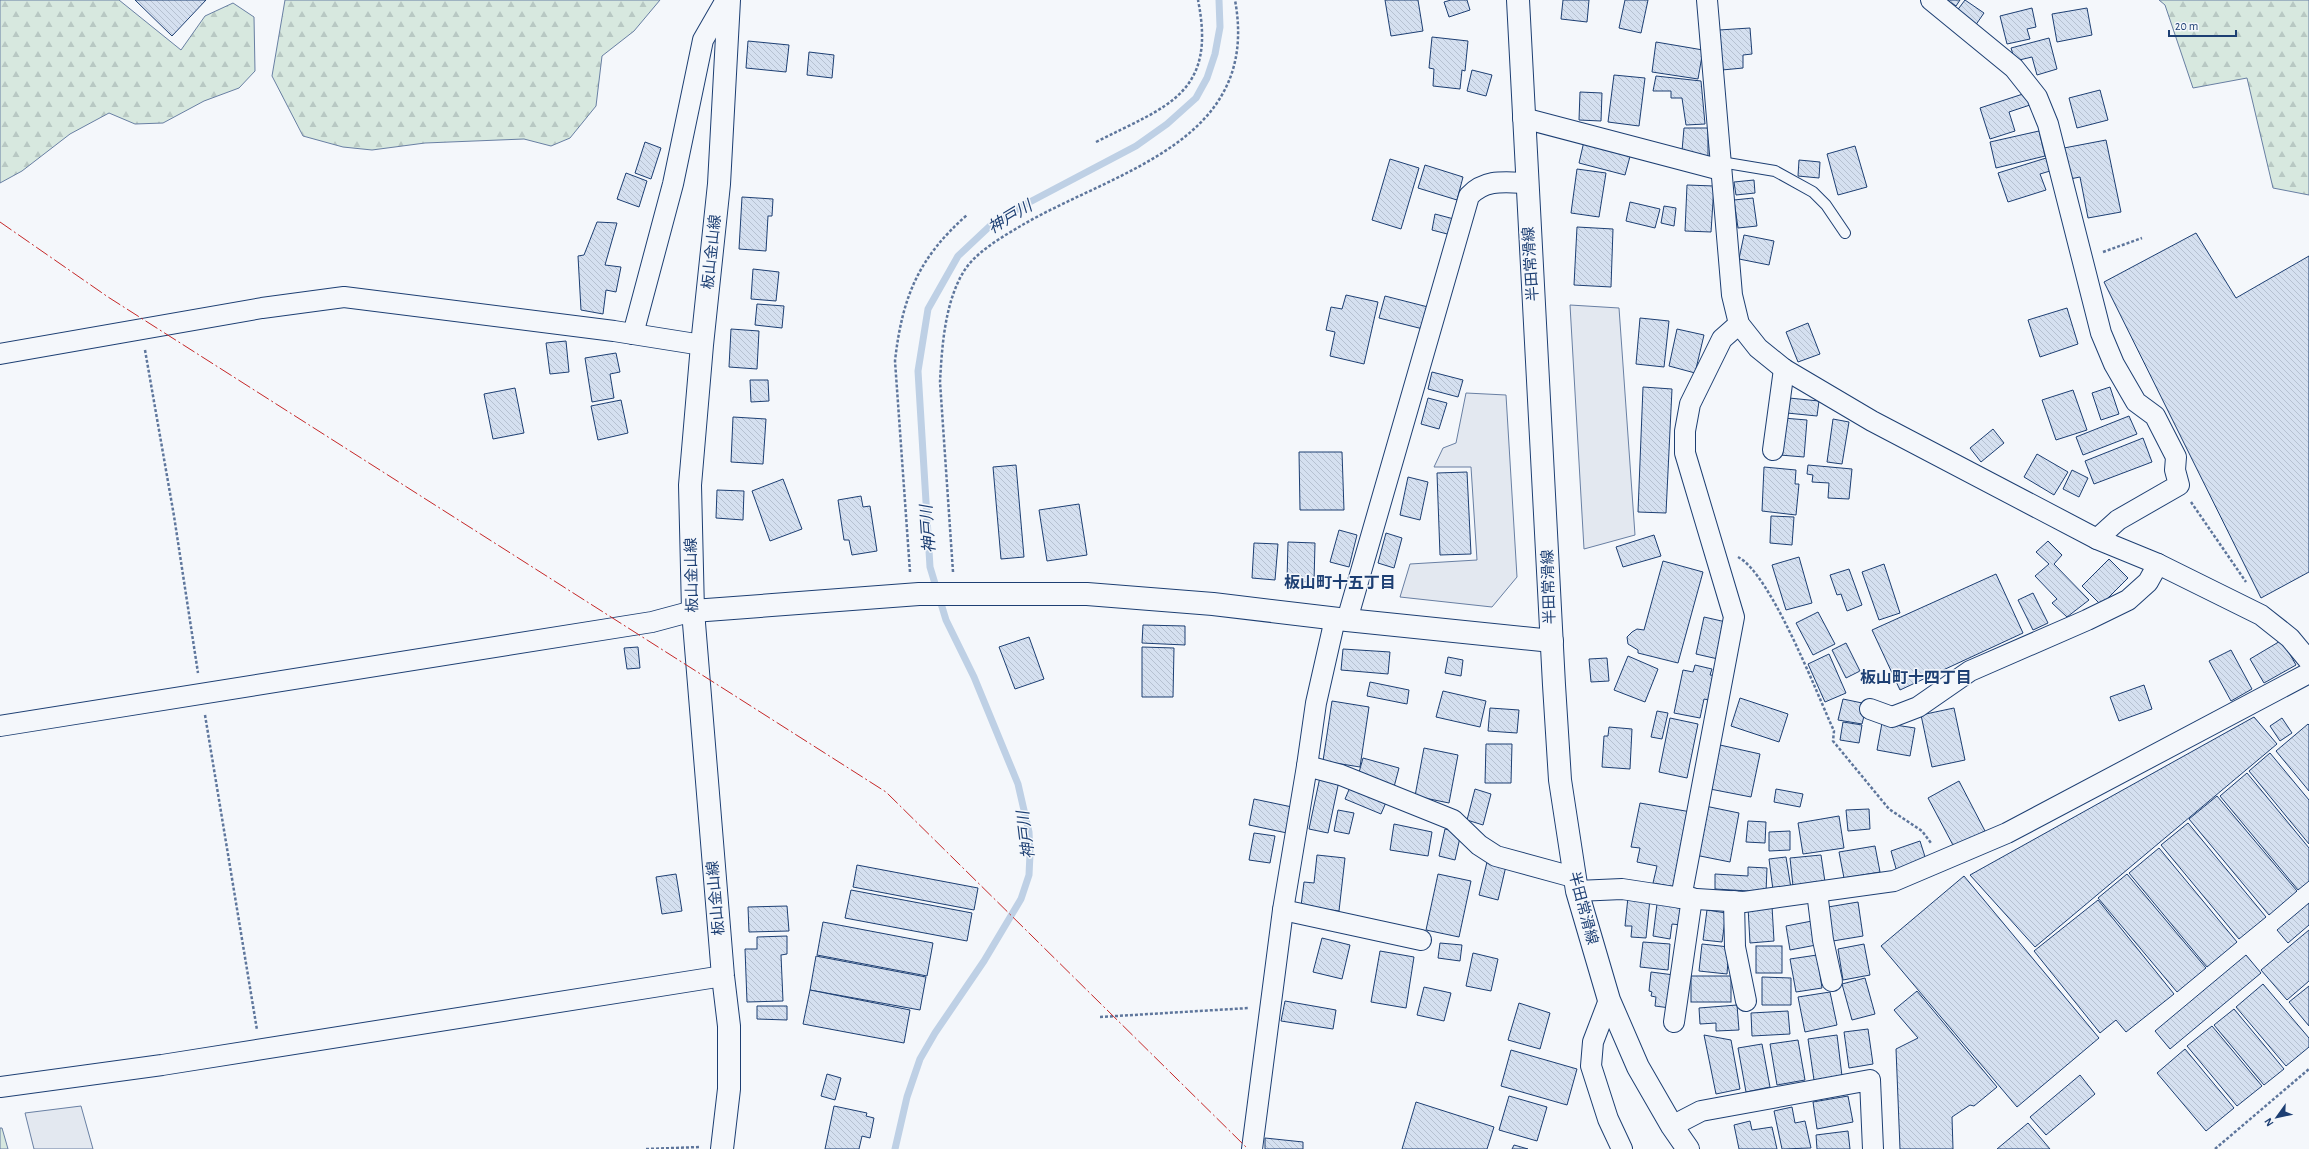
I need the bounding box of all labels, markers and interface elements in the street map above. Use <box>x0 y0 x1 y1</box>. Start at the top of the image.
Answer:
scale bar <box>2169 12 2236 38</box>
text: 20 m <box>2175 20 2198 32</box>
water label: 神戸川 <box>985 196 1036 236</box>
street label: 板山金山線 <box>700 214 723 290</box>
street label: 半田常滑線 <box>1520 226 1541 302</box>
water label: 神戸川 <box>917 503 938 554</box>
street label: 板山金山線 <box>683 537 700 613</box>
street label: 半田常滑線 <box>1539 549 1558 625</box>
district label: 板山町十五丁目 <box>1284 574 1396 591</box>
district label: 板山町十四丁目 <box>1860 669 1972 686</box>
water label: 神戸川 <box>1014 808 1037 860</box>
street label: 板山金山線 <box>704 860 727 936</box>
street label: 半田常滑線 <box>1566 870 1601 946</box>
north arrow <box>2257 1097 2297 1137</box>
text: N <box>2262 1116 2276 1128</box>

